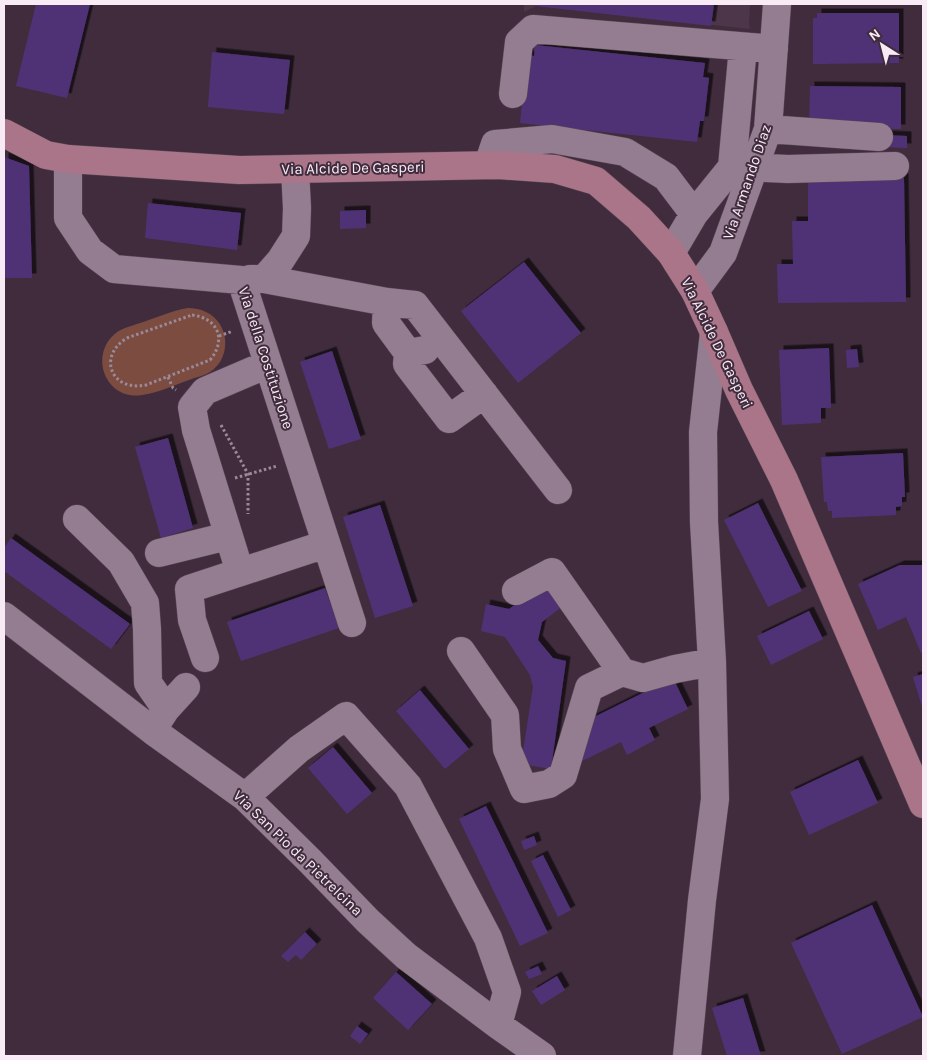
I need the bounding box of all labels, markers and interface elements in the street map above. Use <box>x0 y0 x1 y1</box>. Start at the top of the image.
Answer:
north arrow <box>857 20 907 70</box>
text: N <box>866 25 884 45</box>
street label: Via Armando Diaz <box>719 122 775 242</box>
street label: Via Alcide De Gasperi <box>281 158 425 178</box>
street label: Via Alcide De Gasperi <box>678 275 756 411</box>
street label: Via della Costituzione <box>235 285 297 431</box>
street label: Via San Pio da Pietrelcina <box>230 786 366 920</box>

